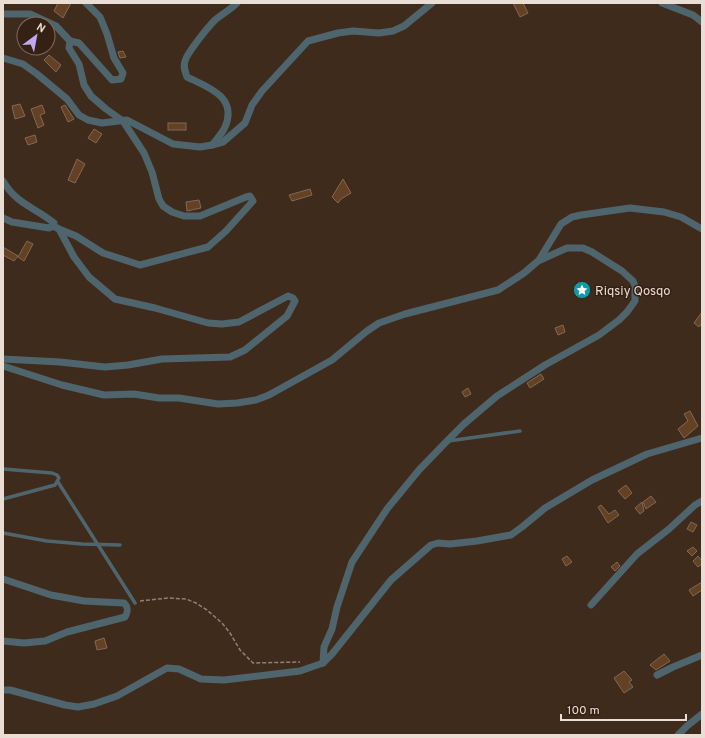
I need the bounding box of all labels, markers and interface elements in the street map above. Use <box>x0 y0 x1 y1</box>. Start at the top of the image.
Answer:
north arrow <box>16 16 56 56</box>
text: N <box>34 20 48 36</box>
place icon: Riqsiy Qosqo <box>572 280 592 300</box>
place label: Riqsiy Qosqo <box>595 284 671 300</box>
scale bar <box>561 696 686 722</box>
text: 100 m <box>567 703 600 719</box>

